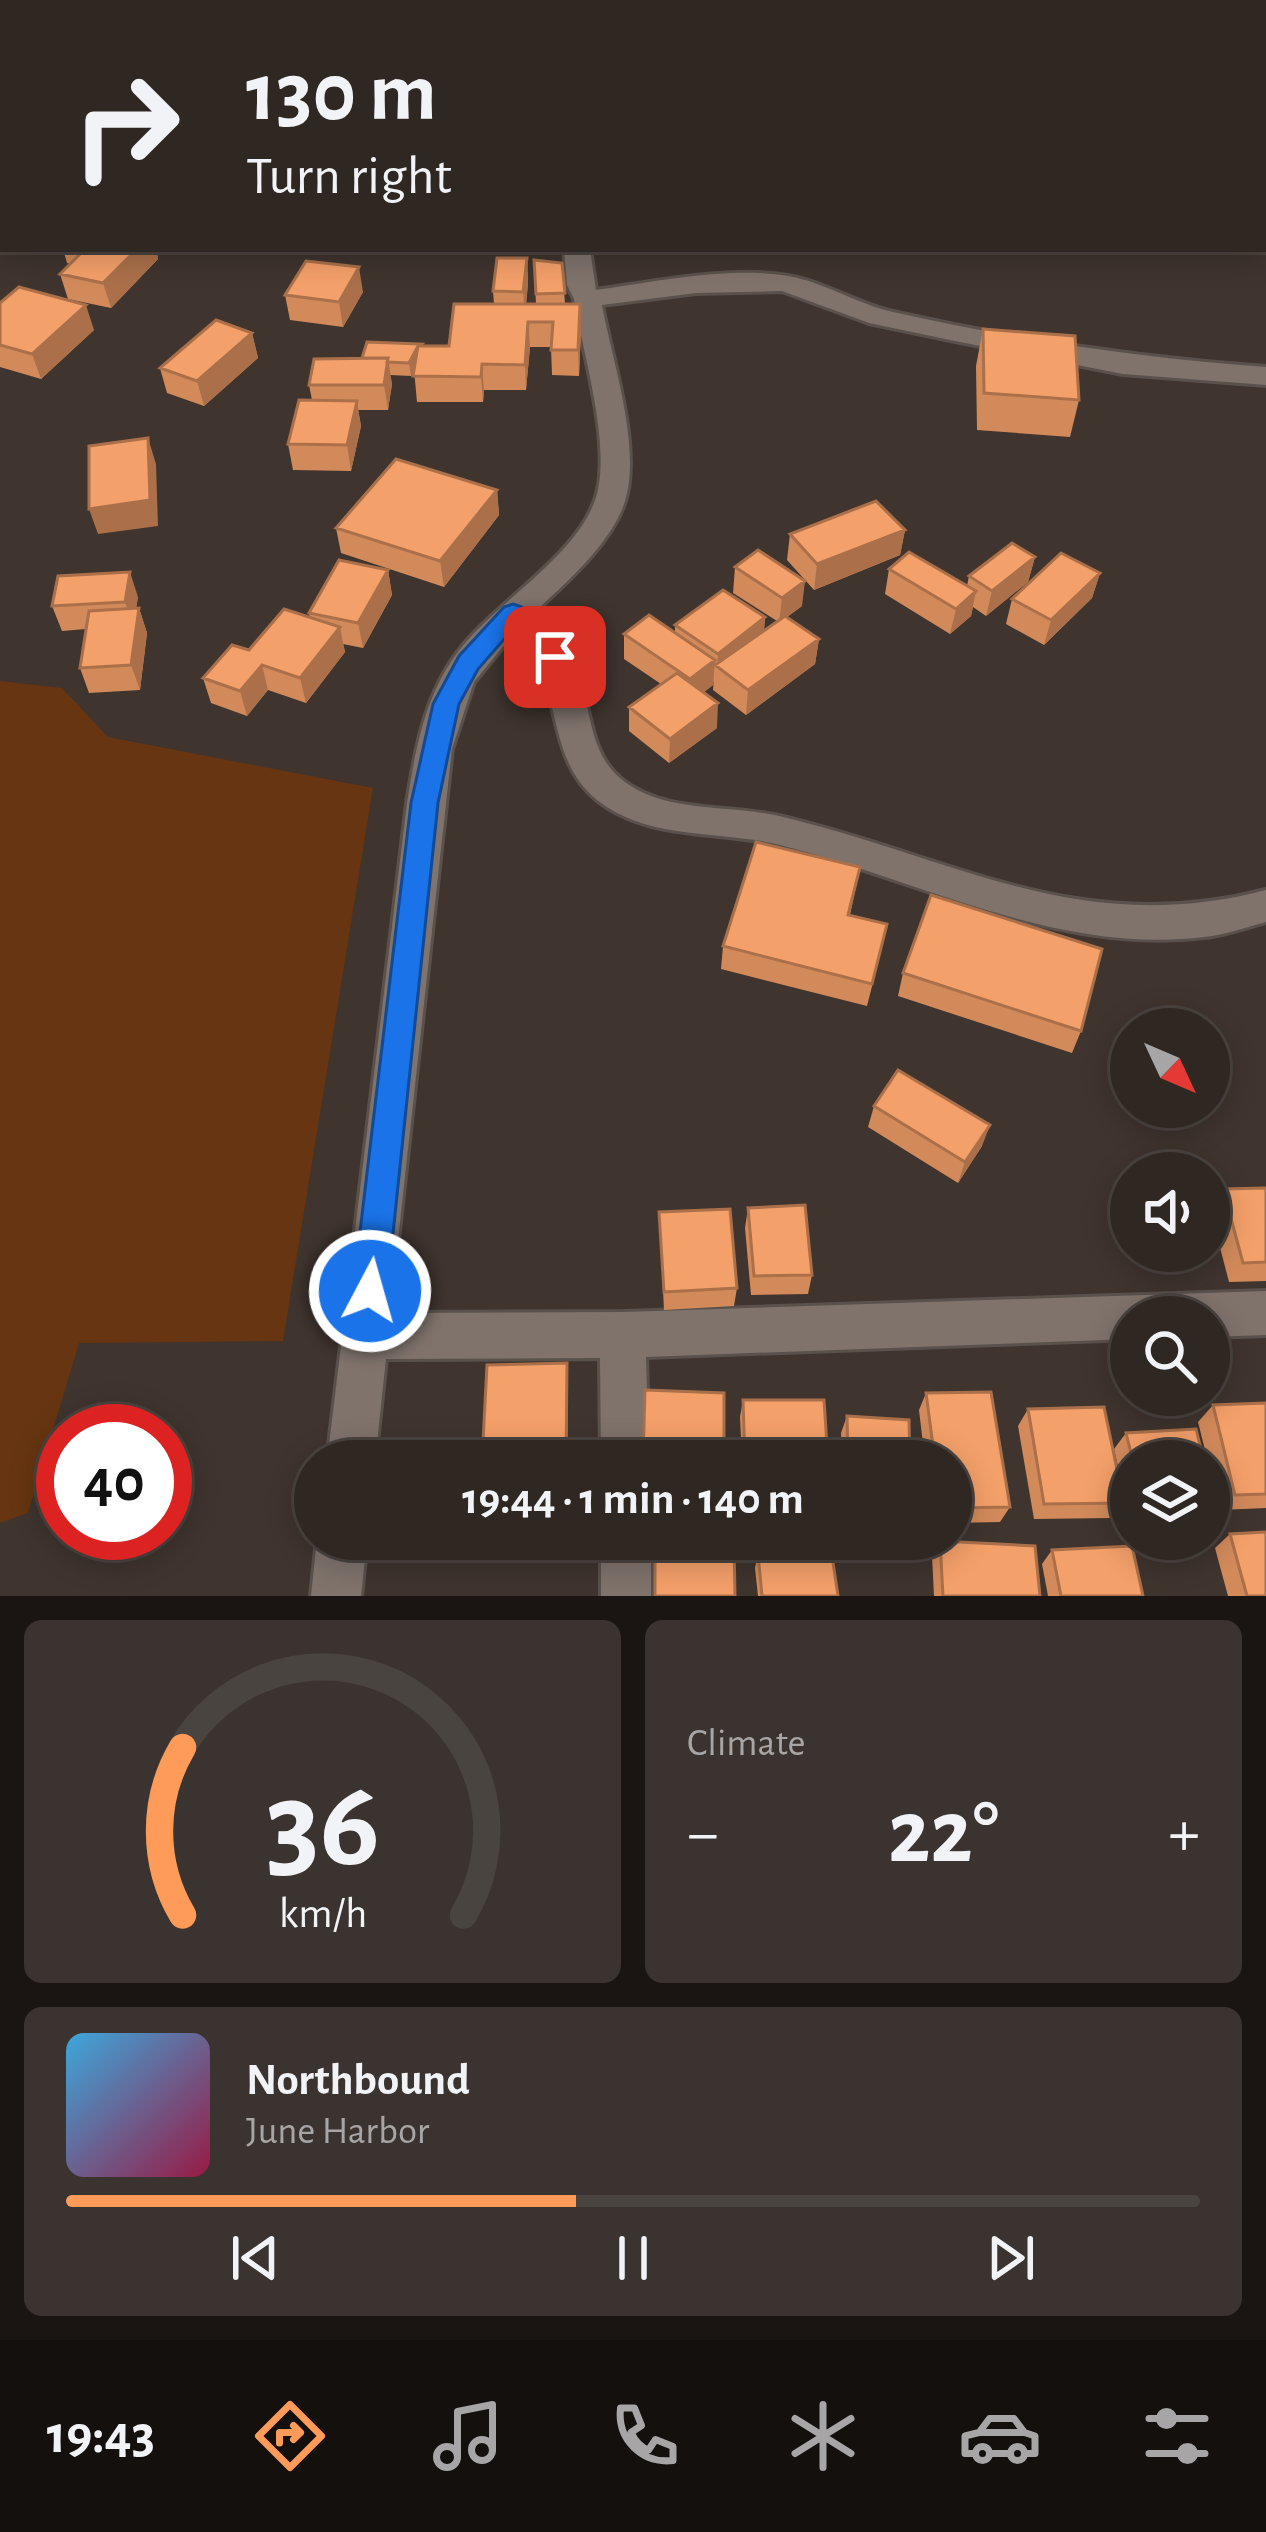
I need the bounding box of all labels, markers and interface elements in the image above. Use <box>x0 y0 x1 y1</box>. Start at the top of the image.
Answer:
icon: right <box>48 48 204 204</box>
text: 130 m <box>246 52 437 136</box>
text: Turn right <box>246 150 452 204</box>
pin <box>504 606 606 708</box>
icon: arrive <box>522 624 588 690</box>
north arrow <box>1110 1008 1230 1128</box>
map controls <box>1110 1008 1230 1560</box>
button: sound <box>1110 1152 1230 1272</box>
position arrow <box>307 1228 433 1354</box>
button: search <box>1110 1296 1230 1416</box>
speed limit sign: 40 <box>36 1404 192 1560</box>
button: layers <box>1110 1440 1230 1560</box>
text: 19:44 · 1 min · 140 m <box>462 1477 804 1522</box>
text: Climate <box>687 1724 805 1763</box>
text: 36 <box>265 1764 380 1889</box>
text: 22° <box>888 1789 999 1879</box>
text: − <box>687 1801 719 1867</box>
text: + <box>1168 1801 1200 1867</box>
text: km/h <box>278 1892 367 1935</box>
text: Northbound <box>246 2058 470 2103</box>
text: June Harbor <box>246 2112 429 2151</box>
icon: previous <box>222 2225 288 2291</box>
icon: pause <box>600 2225 666 2291</box>
icon: next <box>978 2225 1044 2291</box>
icon: directions <box>248 2394 332 2478</box>
icon: music <box>426 2394 510 2478</box>
icon: phone <box>603 2394 687 2478</box>
icon: climate <box>781 2394 865 2478</box>
icon: car <box>958 2394 1042 2478</box>
icon: filters <box>1135 2394 1219 2478</box>
text: 19:43 <box>47 2409 155 2463</box>

